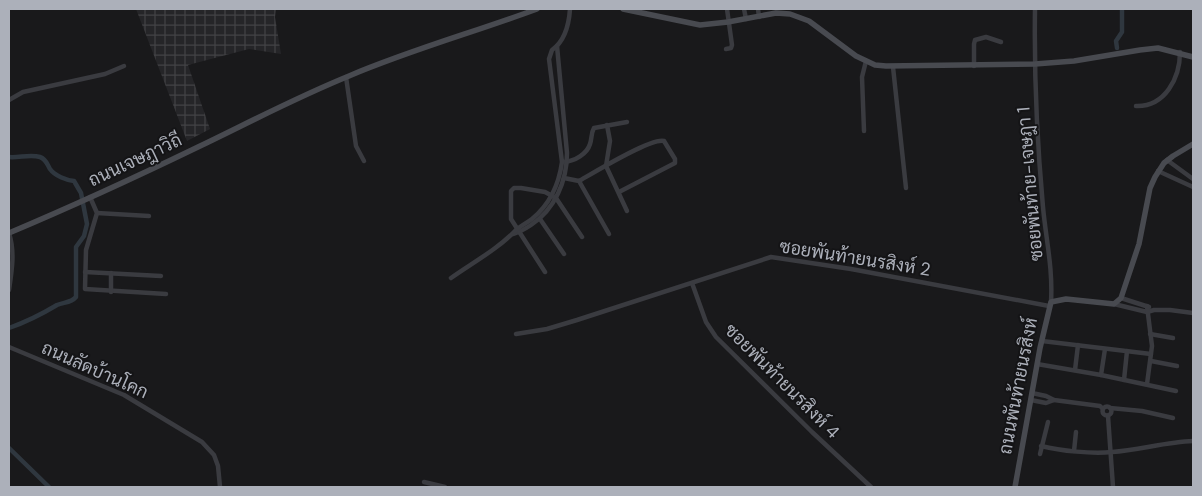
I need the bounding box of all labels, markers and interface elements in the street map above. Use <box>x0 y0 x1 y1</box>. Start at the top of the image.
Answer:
street label: ซอยพันท้าย-เจษฎา 1 <box>1011 106 1049 262</box>
street label: ถนนเจษฎาวิถี <box>84 127 186 192</box>
street label: ซอยพันท้ายนรสิงห์ 2 <box>778 233 932 282</box>
street label: ถนนพันท้ายนรสิงห์ <box>992 315 1043 456</box>
street label: ซอยพันท้ายนรสิงห์ 4 <box>719 318 845 444</box>
street label: ถนนลัดบ้านโคก <box>38 335 153 404</box>

